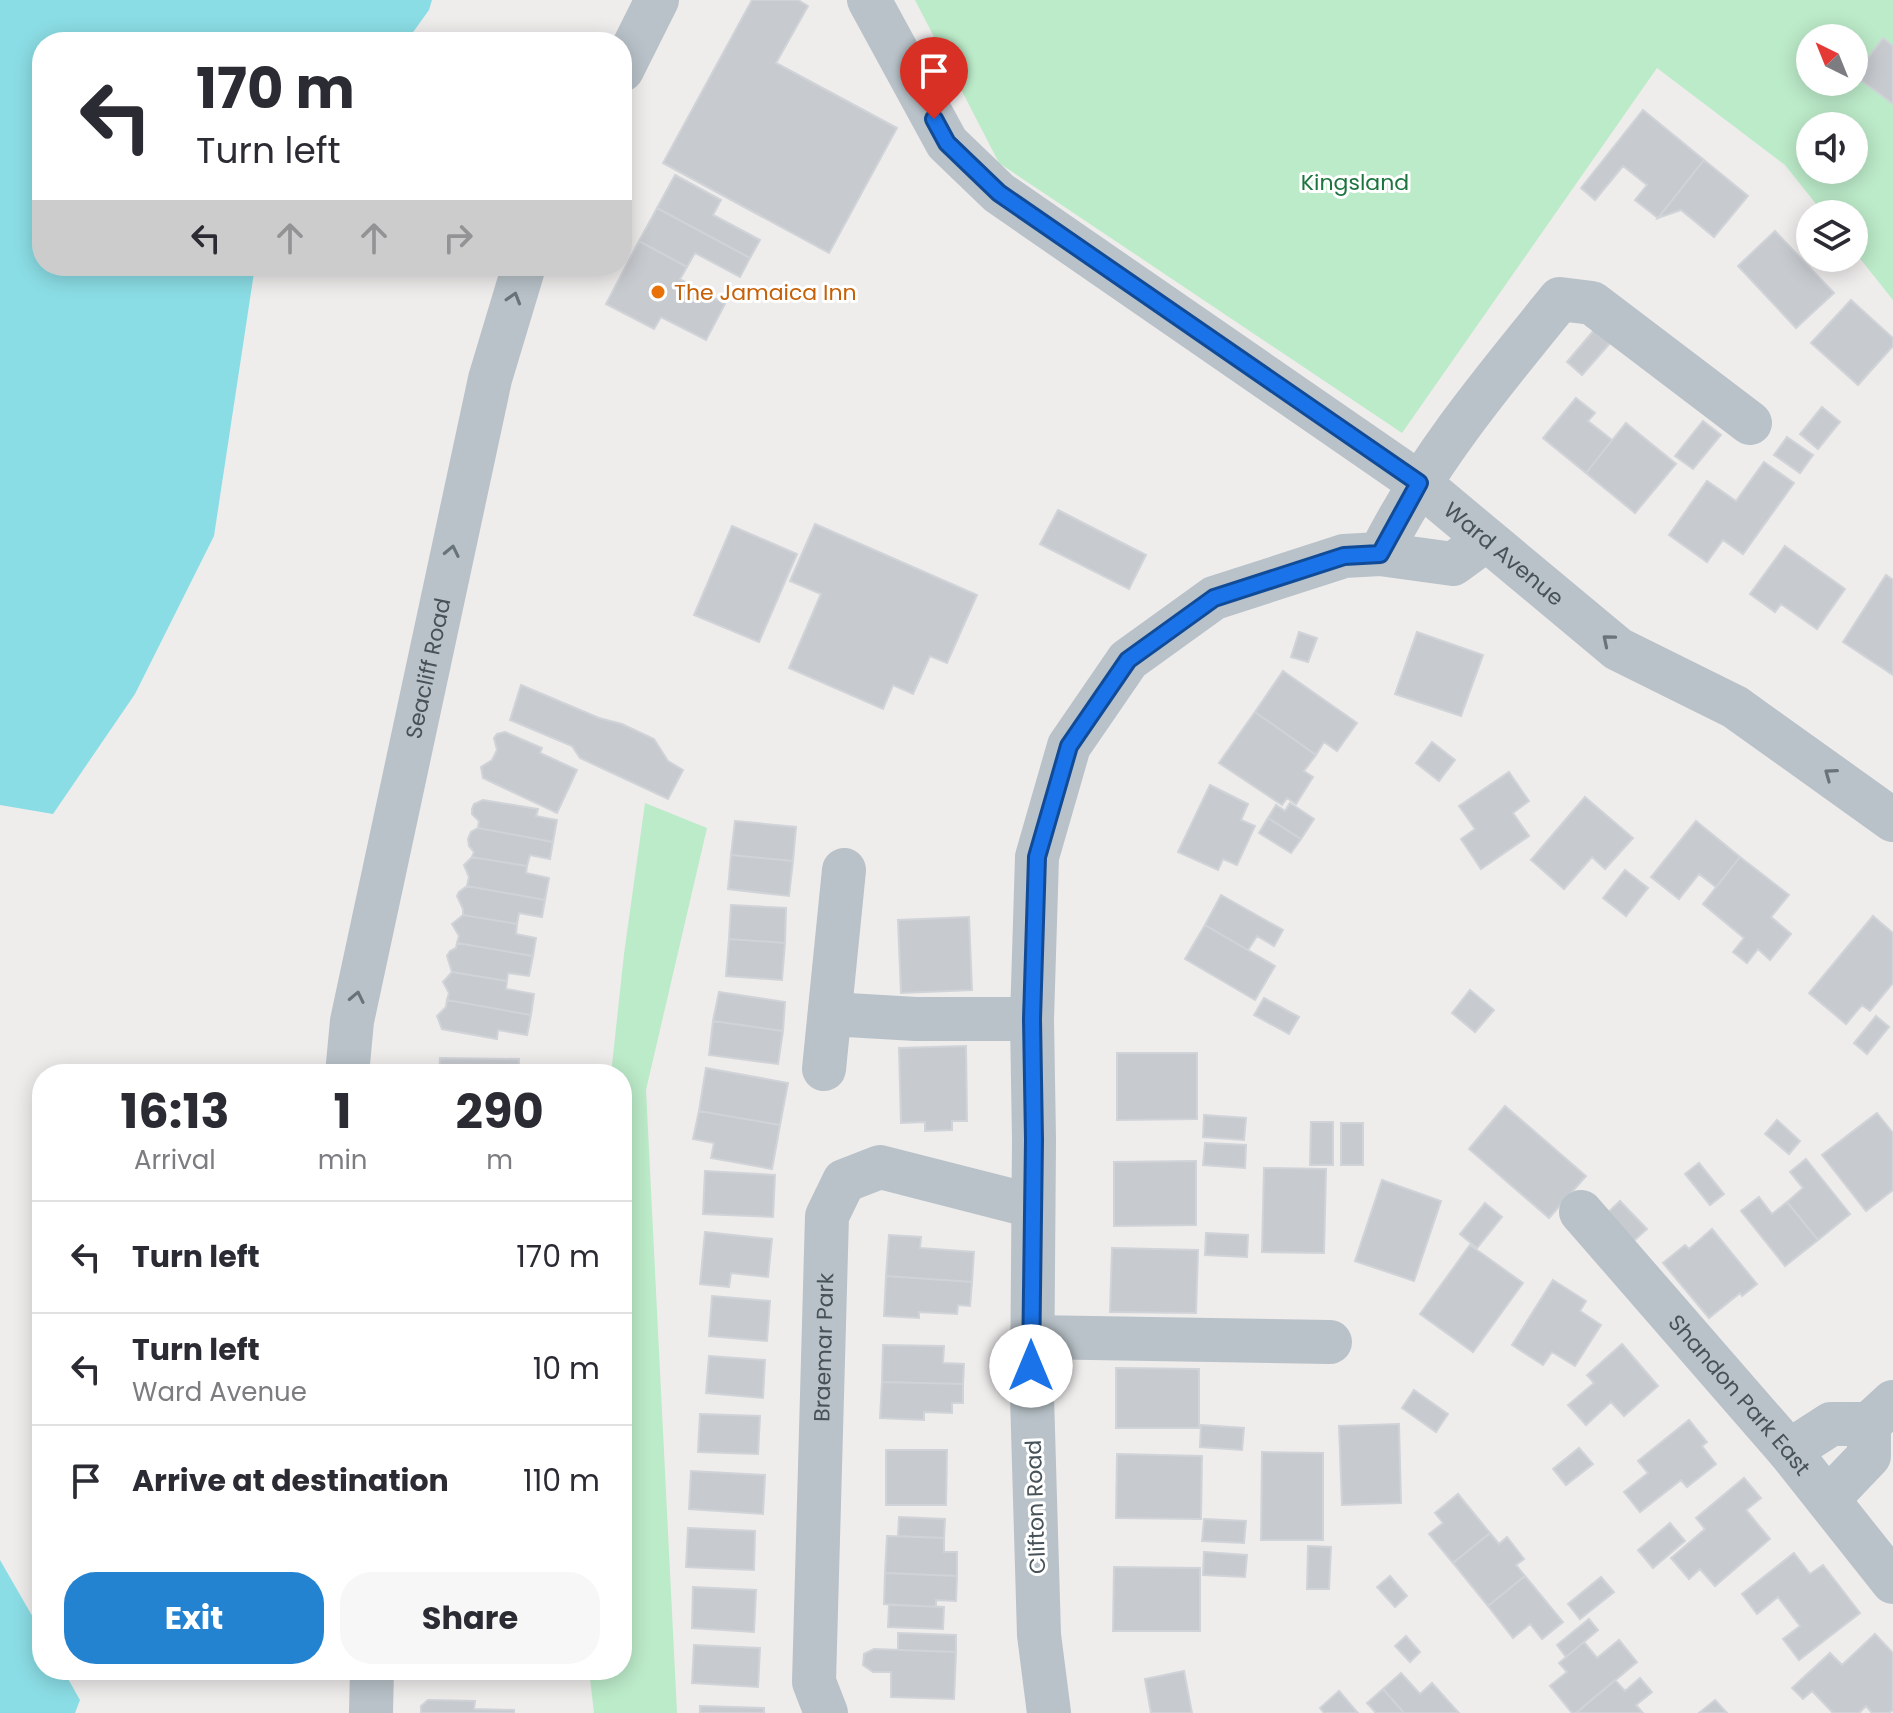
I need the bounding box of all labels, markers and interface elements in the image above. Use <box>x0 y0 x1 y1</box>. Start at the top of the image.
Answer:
north arrow <box>1796 24 1868 96</box>
map controls <box>1796 24 1868 272</box>
pin <box>900 37 968 119</box>
text: 170 m <box>196 49 355 128</box>
icon: arrive <box>912 49 956 93</box>
icon: left <box>64 64 168 168</box>
button: sound <box>1796 112 1868 184</box>
text: Turn left <box>196 125 341 176</box>
park label: Kingsland <box>1301 167 1409 198</box>
button: layers <box>1796 200 1868 272</box>
icon: left <box>184 216 228 260</box>
icon: ahead <box>268 216 312 260</box>
icon: ahead <box>352 216 396 260</box>
icon: right <box>436 216 480 260</box>
place label: The Jamaica Inn <box>674 277 857 308</box>
marker: The Jamaica Inn <box>649 283 667 301</box>
one-way arrow <box>505 292 521 306</box>
street label: Ward Avenue <box>1437 495 1570 614</box>
one-way arrow <box>443 544 460 558</box>
street label: Seacliff Road <box>398 595 459 742</box>
one-way arrow <box>1603 635 1617 650</box>
one-way arrow <box>1824 769 1838 784</box>
one-way arrow <box>348 990 365 1004</box>
text: 16:13 <box>120 1078 230 1145</box>
text: 1 <box>334 1078 352 1145</box>
text: 290 <box>456 1078 544 1145</box>
text: Arrival <box>134 1142 216 1178</box>
text: min <box>318 1142 367 1178</box>
text: m <box>486 1142 513 1178</box>
icon: left <box>64 1235 108 1279</box>
text: Turn left <box>132 1235 260 1278</box>
text: 170 m <box>516 1235 600 1278</box>
street label: Braemar Park <box>806 1272 841 1422</box>
street label: Shandon Park East <box>1661 1308 1818 1482</box>
position arrow <box>989 1324 1073 1408</box>
text: Turn left <box>132 1328 260 1371</box>
icon: left <box>64 1347 108 1391</box>
text: 10 m <box>533 1347 600 1390</box>
text: Ward Avenue <box>132 1374 307 1410</box>
street label: Clifton Road <box>1018 1439 1053 1575</box>
icon: arrive <box>64 1459 108 1503</box>
text: Arrive at destination <box>132 1459 449 1502</box>
text: 110 m <box>523 1459 600 1502</box>
button: Exit <box>64 1572 324 1664</box>
button: Share <box>340 1572 600 1664</box>

